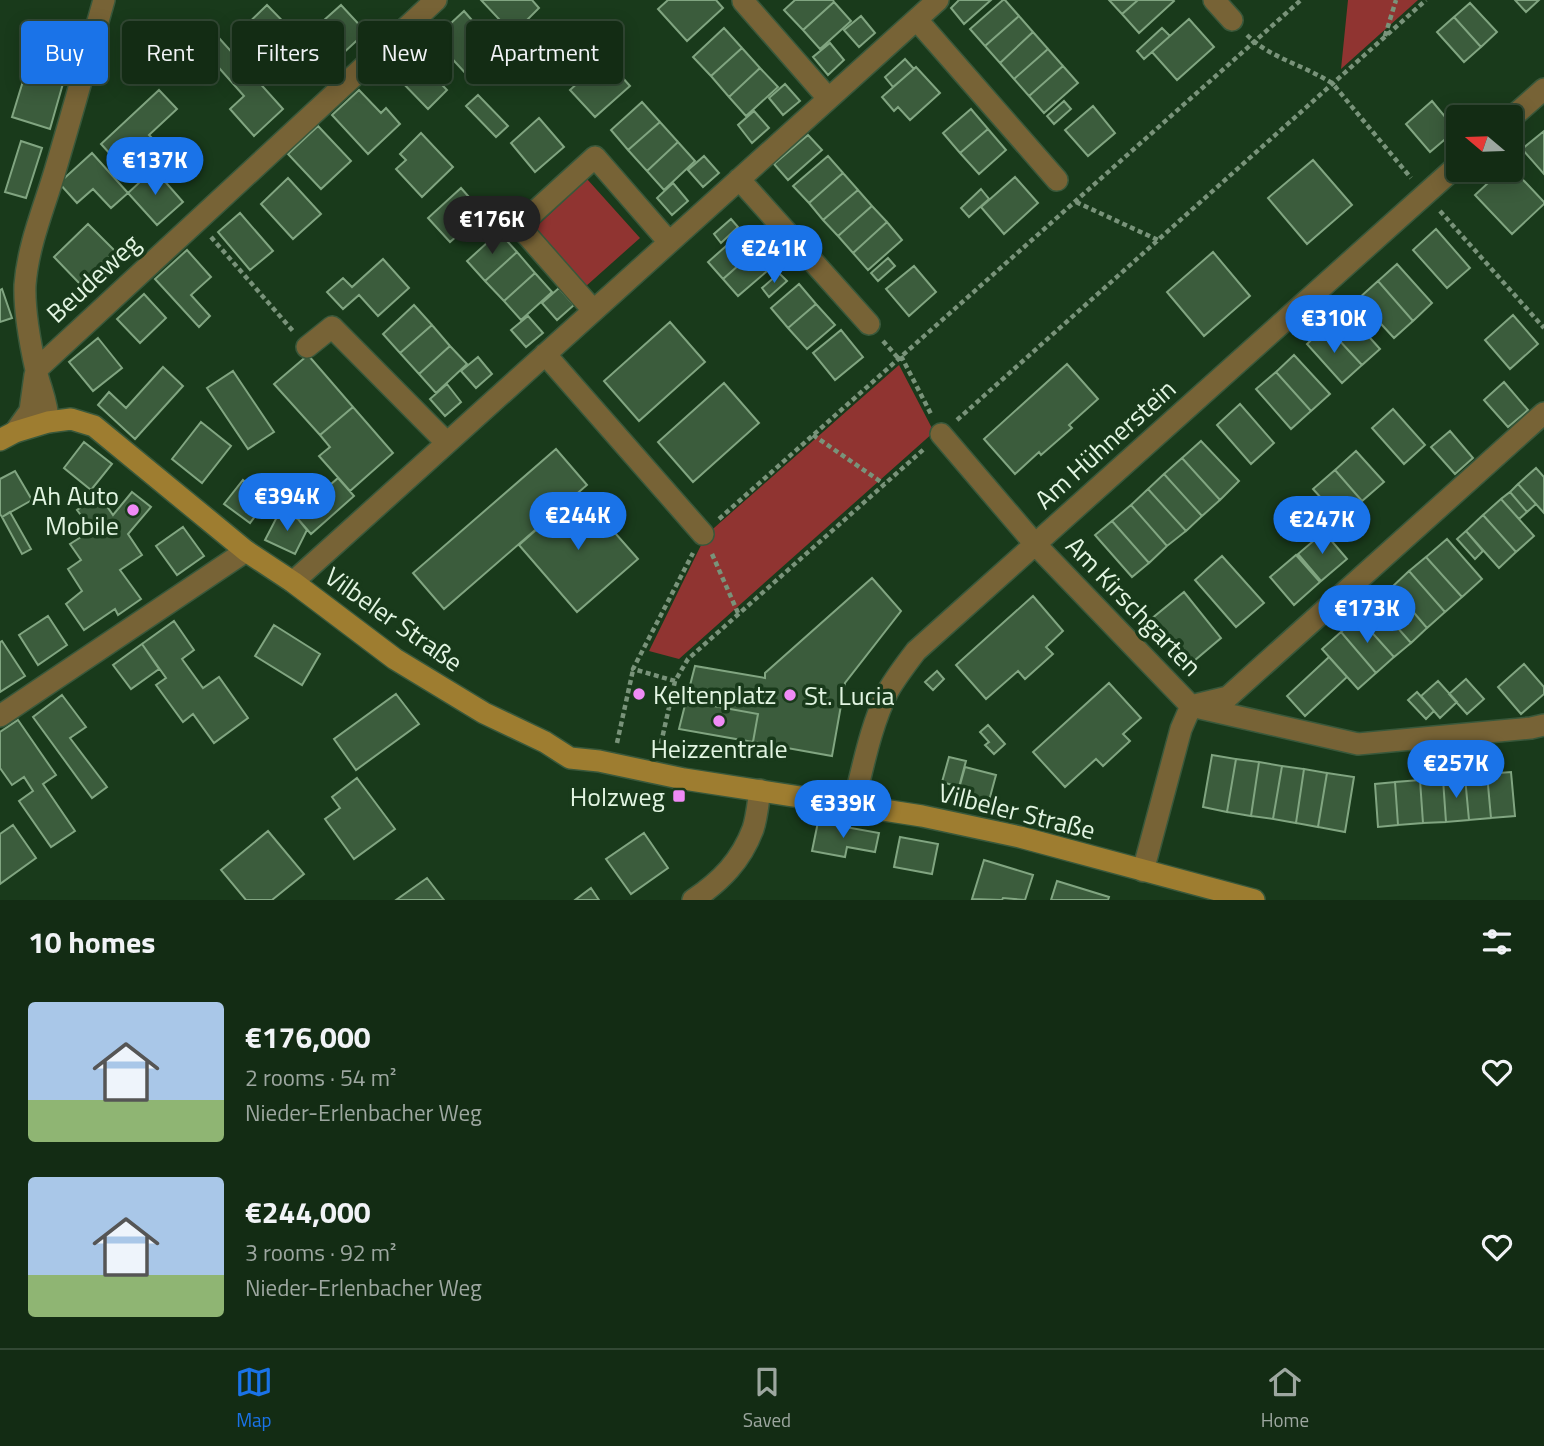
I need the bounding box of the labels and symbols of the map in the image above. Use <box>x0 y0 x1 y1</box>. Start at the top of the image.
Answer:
north arrow <box>1446 105 1522 182</box>
pin: €137K <box>106 138 204 197</box>
pin: €176K <box>443 196 541 256</box>
street label: Beudeweg <box>37 224 149 332</box>
pin: €241K <box>725 226 823 285</box>
pin: €310K <box>1285 296 1383 355</box>
street label: Am Hühnerstein <box>1026 370 1184 518</box>
pin: €394K <box>238 474 336 533</box>
place label: Ah Auto Mobile <box>32 476 119 545</box>
pin: €244K <box>529 492 627 552</box>
pin: €247K <box>1273 496 1371 556</box>
marker: Ah Auto Mobile <box>125 502 141 518</box>
street label: Am Kirschgarten <box>1057 527 1211 685</box>
street label: Vilbeler Straße <box>317 557 471 681</box>
pin: €173K <box>1318 586 1416 645</box>
place label: Keltenplatz <box>653 675 776 714</box>
place label: St. Lucia <box>804 676 895 715</box>
marker: Keltenplatz <box>631 686 647 702</box>
marker: St. Lucia <box>782 687 798 703</box>
marker: Heizzentrale <box>711 713 727 729</box>
place label: Heizzentrale <box>650 729 788 768</box>
pin: €257K <box>1407 740 1505 800</box>
street label: Vilbeler Straße <box>934 773 1100 849</box>
place label: Holzweg <box>570 777 665 816</box>
pin: €339K <box>794 780 892 840</box>
marker: Holzweg <box>671 788 687 804</box>

